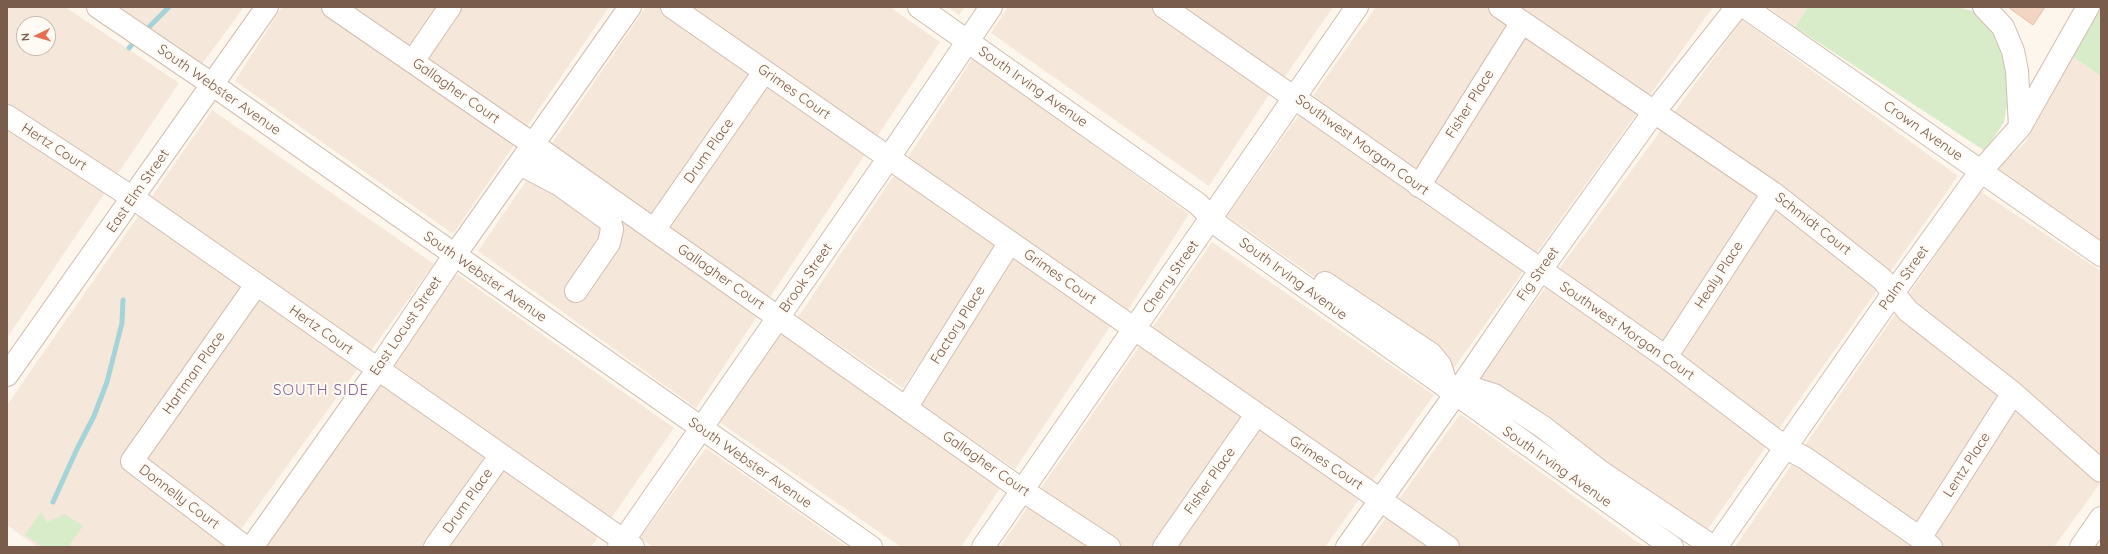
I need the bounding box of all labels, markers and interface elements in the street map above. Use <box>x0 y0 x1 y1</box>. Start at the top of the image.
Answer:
north arrow <box>16 16 56 56</box>
text: N <box>18 32 32 42</box>
street label: South Webster Avenue <box>154 41 284 139</box>
street label: South Irving Avenue <box>975 43 1091 131</box>
street label: Gallagher Court <box>409 55 503 127</box>
street label: Grimes Court <box>754 61 834 123</box>
street label: Fisher Place <box>1442 67 1498 141</box>
street label: Southwest Morgan Court <box>1292 91 1432 199</box>
street label: Crown Avenue <box>1880 97 1966 165</box>
street label: Drum Place <box>681 115 737 187</box>
street label: Hertz Court <box>18 120 90 174</box>
street label: East Elm Street <box>103 146 173 236</box>
street label: Schmidt Court <box>1772 189 1854 259</box>
street label: South Webster Avenue <box>420 228 550 326</box>
street label: South Irving Avenue <box>1236 234 1350 324</box>
street label: Cherry Street <box>1140 237 1202 317</box>
street label: Healy Place <box>1691 238 1747 312</box>
street label: Brook Street <box>776 240 836 316</box>
street label: Gallagher Court <box>674 241 768 313</box>
street label: Palm Street <box>1876 243 1932 313</box>
street label: Fig Street <box>1513 244 1563 304</box>
street label: Grimes Court <box>1020 246 1100 308</box>
street label: East Locust Street <box>367 273 445 379</box>
street label: Southwest Morgan Court <box>1556 278 1698 384</box>
street label: Factory Place <box>927 283 989 367</box>
street label: Hertz Court <box>286 302 356 358</box>
street label: Hartman Place <box>159 328 229 418</box>
district label: SOUTH SIDE <box>273 381 369 399</box>
street label: South Webster Avenue <box>685 414 815 512</box>
street label: South Irving Avenue <box>1499 423 1615 511</box>
street label: Gallagher Court <box>939 428 1033 500</box>
street label: Lentz Place <box>1940 429 1994 501</box>
street label: Grimes Court <box>1286 432 1366 494</box>
street label: Fisher Place <box>1181 444 1239 518</box>
street label: Donnelly Court <box>135 461 223 533</box>
street label: Drum Place <box>440 465 496 537</box>

